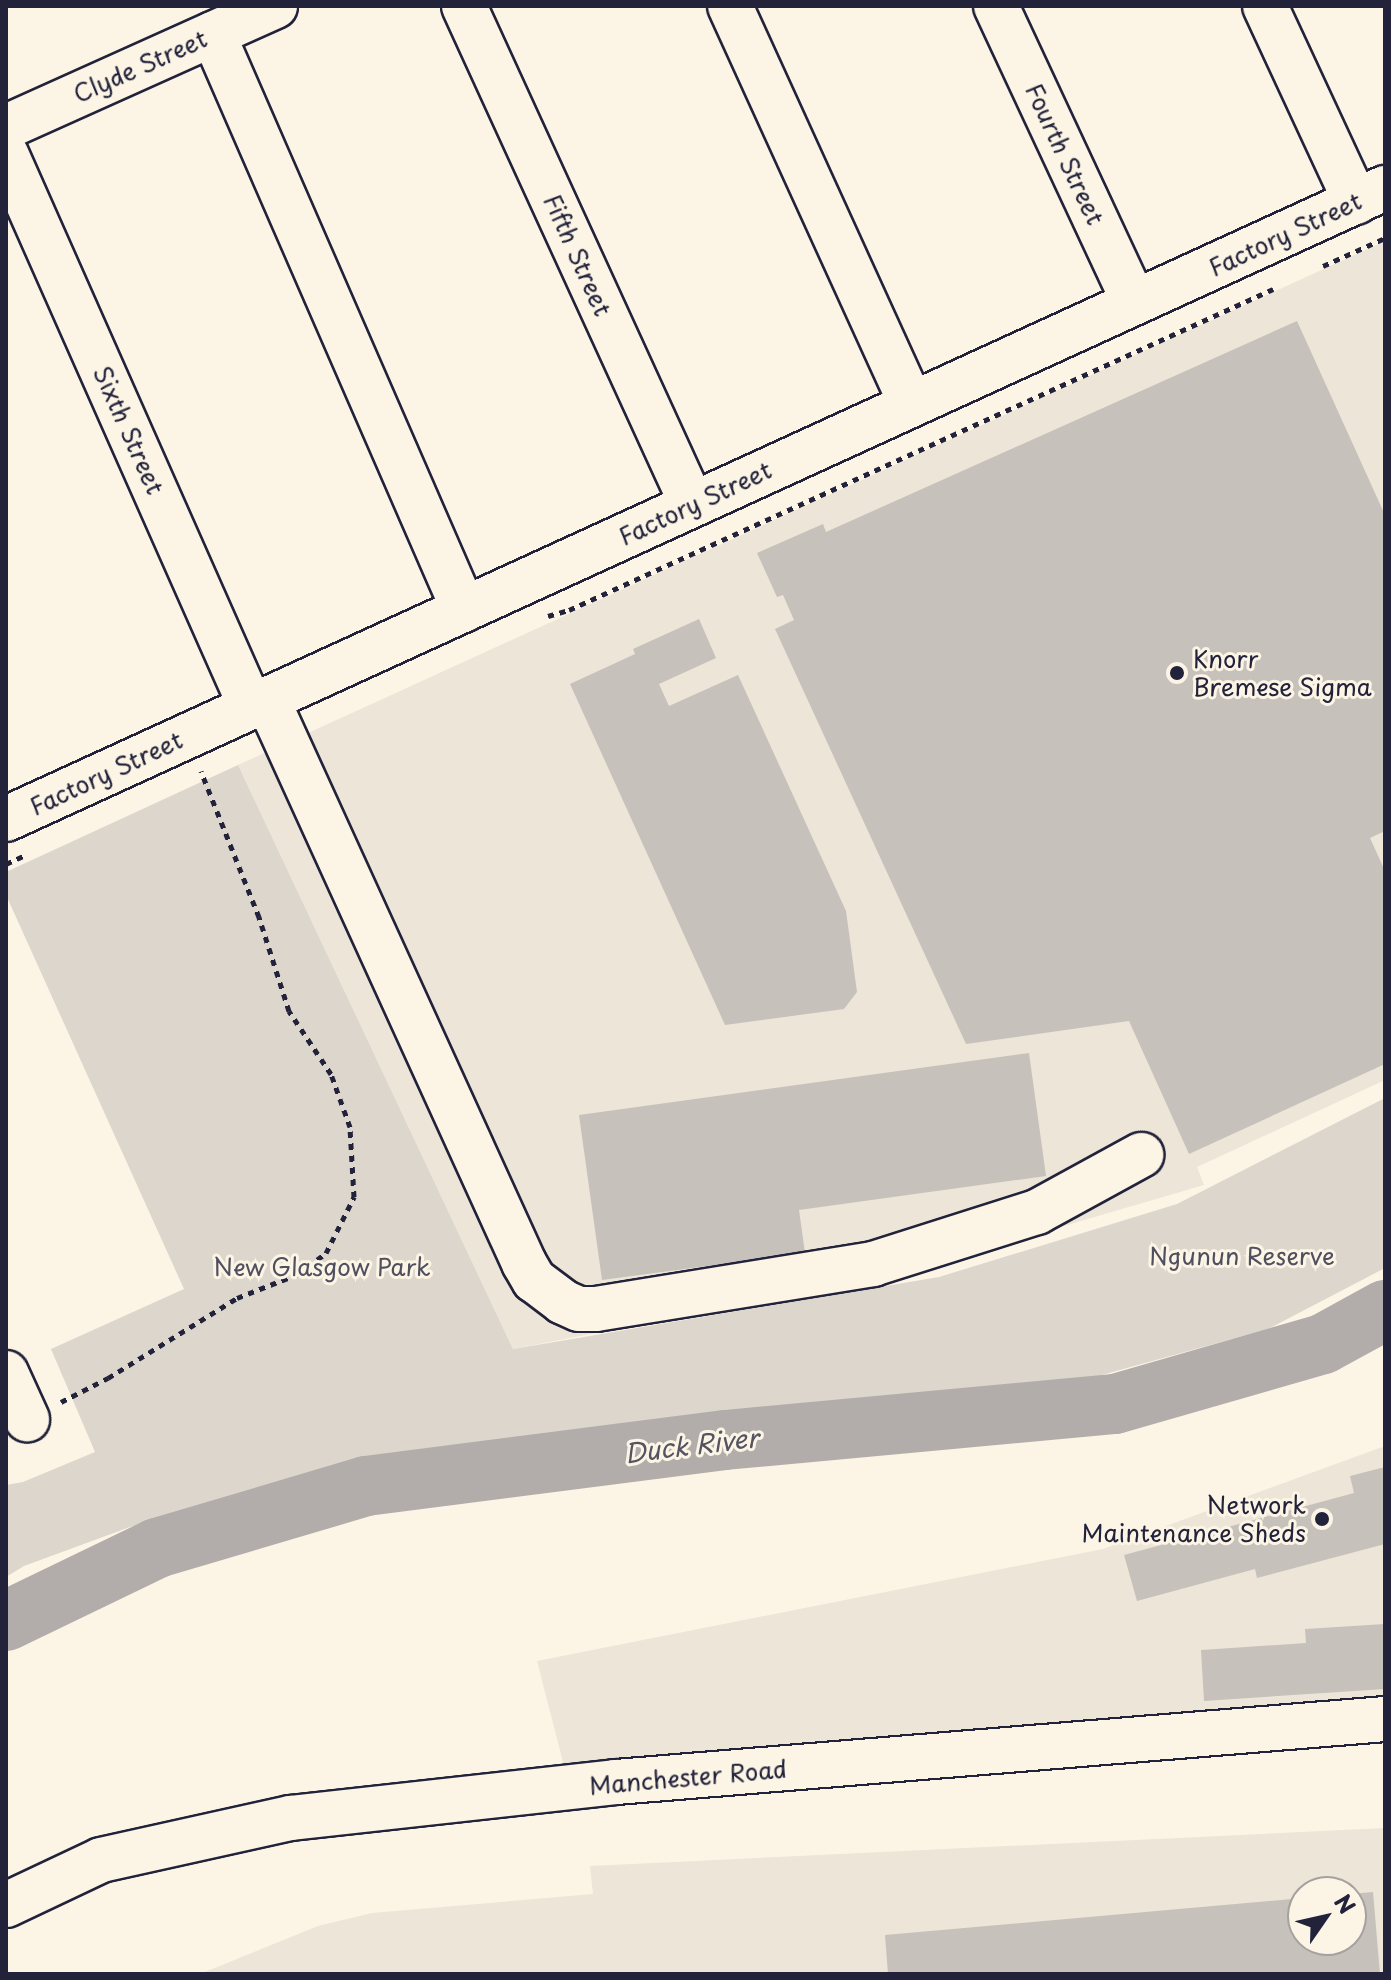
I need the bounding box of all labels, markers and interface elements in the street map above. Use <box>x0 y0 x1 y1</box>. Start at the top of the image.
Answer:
street label: Clyde Street <box>68 24 212 108</box>
street label: Fourth Street <box>1019 78 1111 230</box>
street label: Factory Street <box>1204 186 1366 282</box>
street label: Fifth Street <box>538 188 618 322</box>
street label: Sixth Street <box>88 361 170 499</box>
street label: Factory Street <box>614 455 776 551</box>
place label: Knorr Bremese Sigma <box>1193 645 1374 701</box>
marker: Knorr Bremese Sigma <box>1168 664 1186 682</box>
street label: Factory Street <box>25 725 187 821</box>
park label: Ngunun Reserve <box>1150 1242 1334 1270</box>
park label: New Glasgow Park <box>213 1253 431 1281</box>
water label: Duck River <box>620 1421 762 1469</box>
place label: Network Maintenance Sheds <box>1081 1491 1306 1547</box>
marker: Network Maintenance Sheds <box>1313 1510 1331 1528</box>
street label: Manchester Road <box>587 1754 789 1800</box>
north arrow <box>1287 1876 1367 1956</box>
text: N <box>1327 1887 1364 1920</box>

